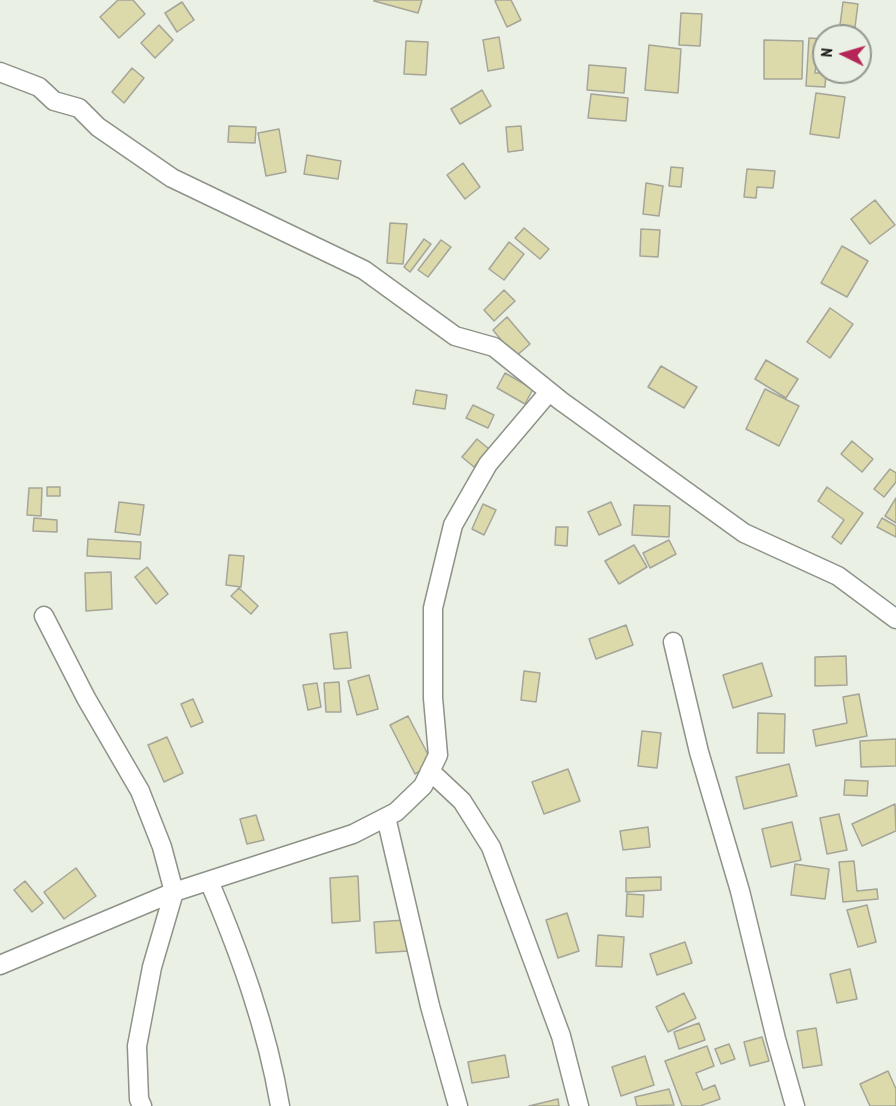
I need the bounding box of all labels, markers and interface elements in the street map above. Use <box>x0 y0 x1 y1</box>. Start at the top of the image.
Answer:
north arrow <box>812 24 872 84</box>
text: N <box>816 47 836 58</box>

